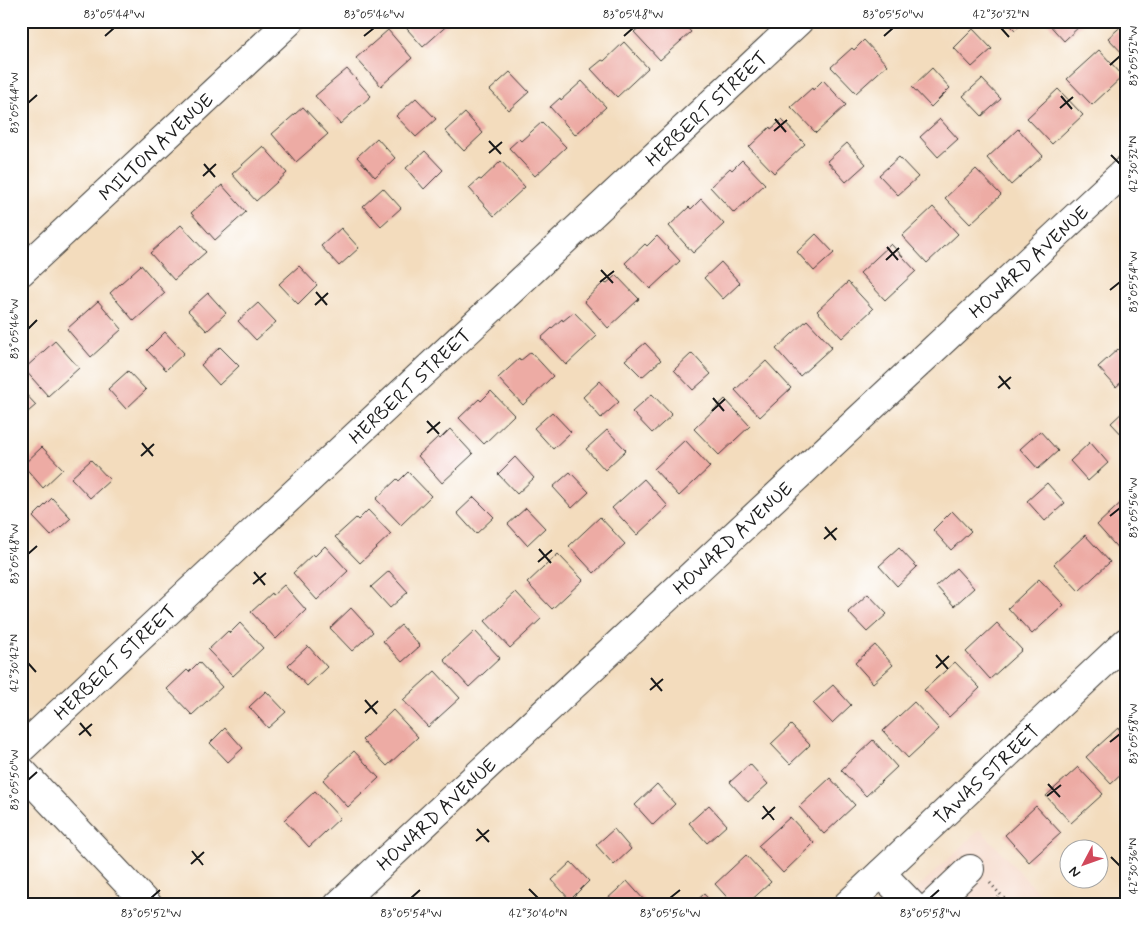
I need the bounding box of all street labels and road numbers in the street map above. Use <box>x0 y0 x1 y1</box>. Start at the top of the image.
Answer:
street label: HERBERT STREET <box>640 46 774 173</box>
street label: MILTON AVENUE <box>94 88 219 207</box>
street label: HOWARD AVENUE <box>964 200 1095 324</box>
street label: HERBERT STREET <box>344 323 477 450</box>
street label: HOWARD AVENUE <box>668 476 799 601</box>
street label: HERBERT STREET <box>49 599 182 726</box>
street label: TAWAS STREET <box>929 719 1045 831</box>
street label: HOWARD AVENUE <box>372 753 502 877</box>

